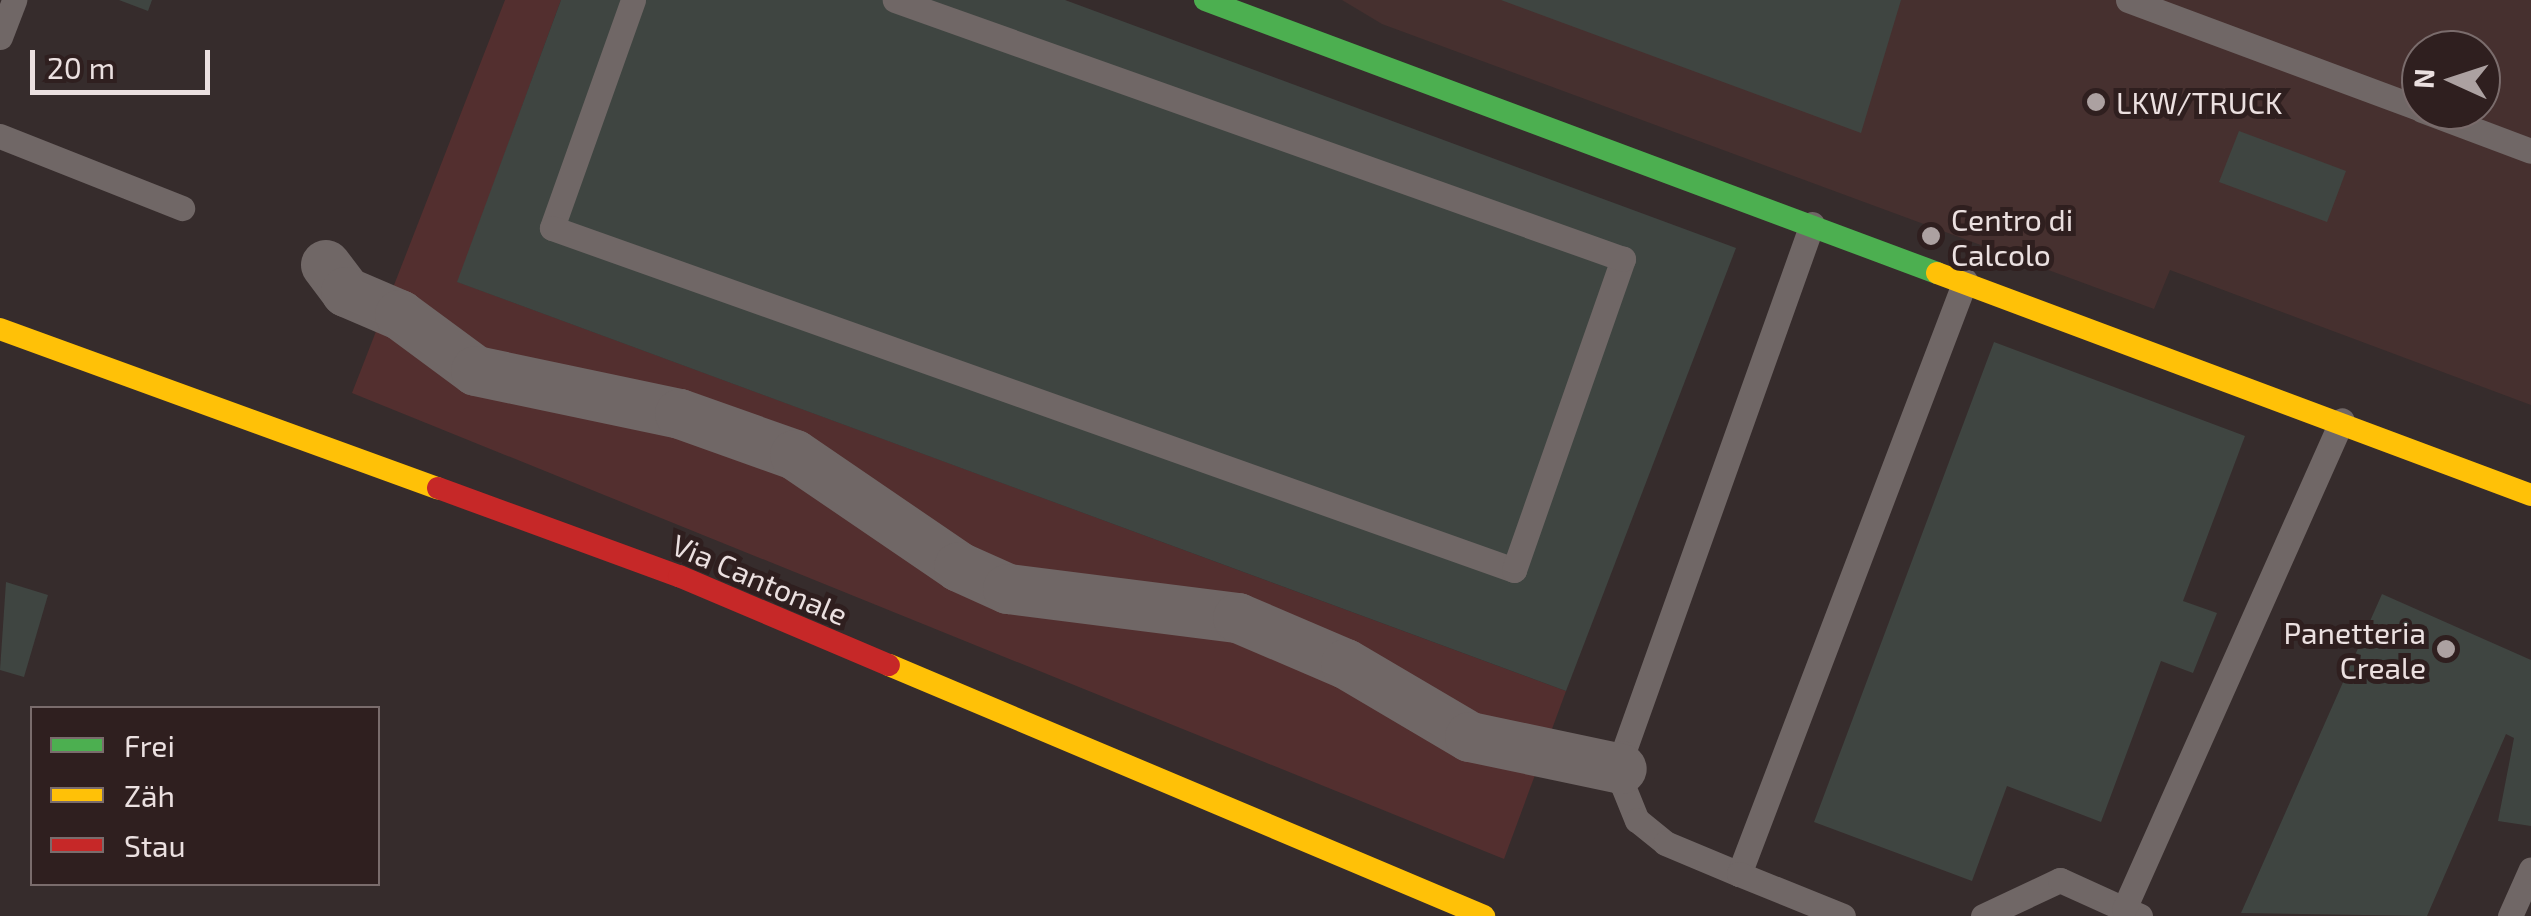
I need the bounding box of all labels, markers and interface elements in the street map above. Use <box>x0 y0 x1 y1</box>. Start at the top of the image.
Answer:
scale bar <box>35 30 215 92</box>
north arrow <box>2401 30 2501 130</box>
text: 20 m <box>47 49 115 85</box>
text: N <box>2406 68 2441 90</box>
place label: LKW/TRUCK <box>2116 84 2283 120</box>
marker: LKW/TRUCK <box>2085 91 2107 113</box>
place label: Centro di Calcolo <box>1951 201 2073 272</box>
marker: Centro di Calcolo <box>1920 225 1942 247</box>
street label: Via Cantonale <box>667 526 853 632</box>
place label: Panetteria Creale <box>2284 614 2426 684</box>
marker: Panetteria Creale <box>2435 638 2457 660</box>
legend <box>30 706 380 886</box>
text: Frei <box>124 727 175 763</box>
text: Zäh <box>124 777 175 813</box>
text: Stau <box>124 827 186 863</box>

